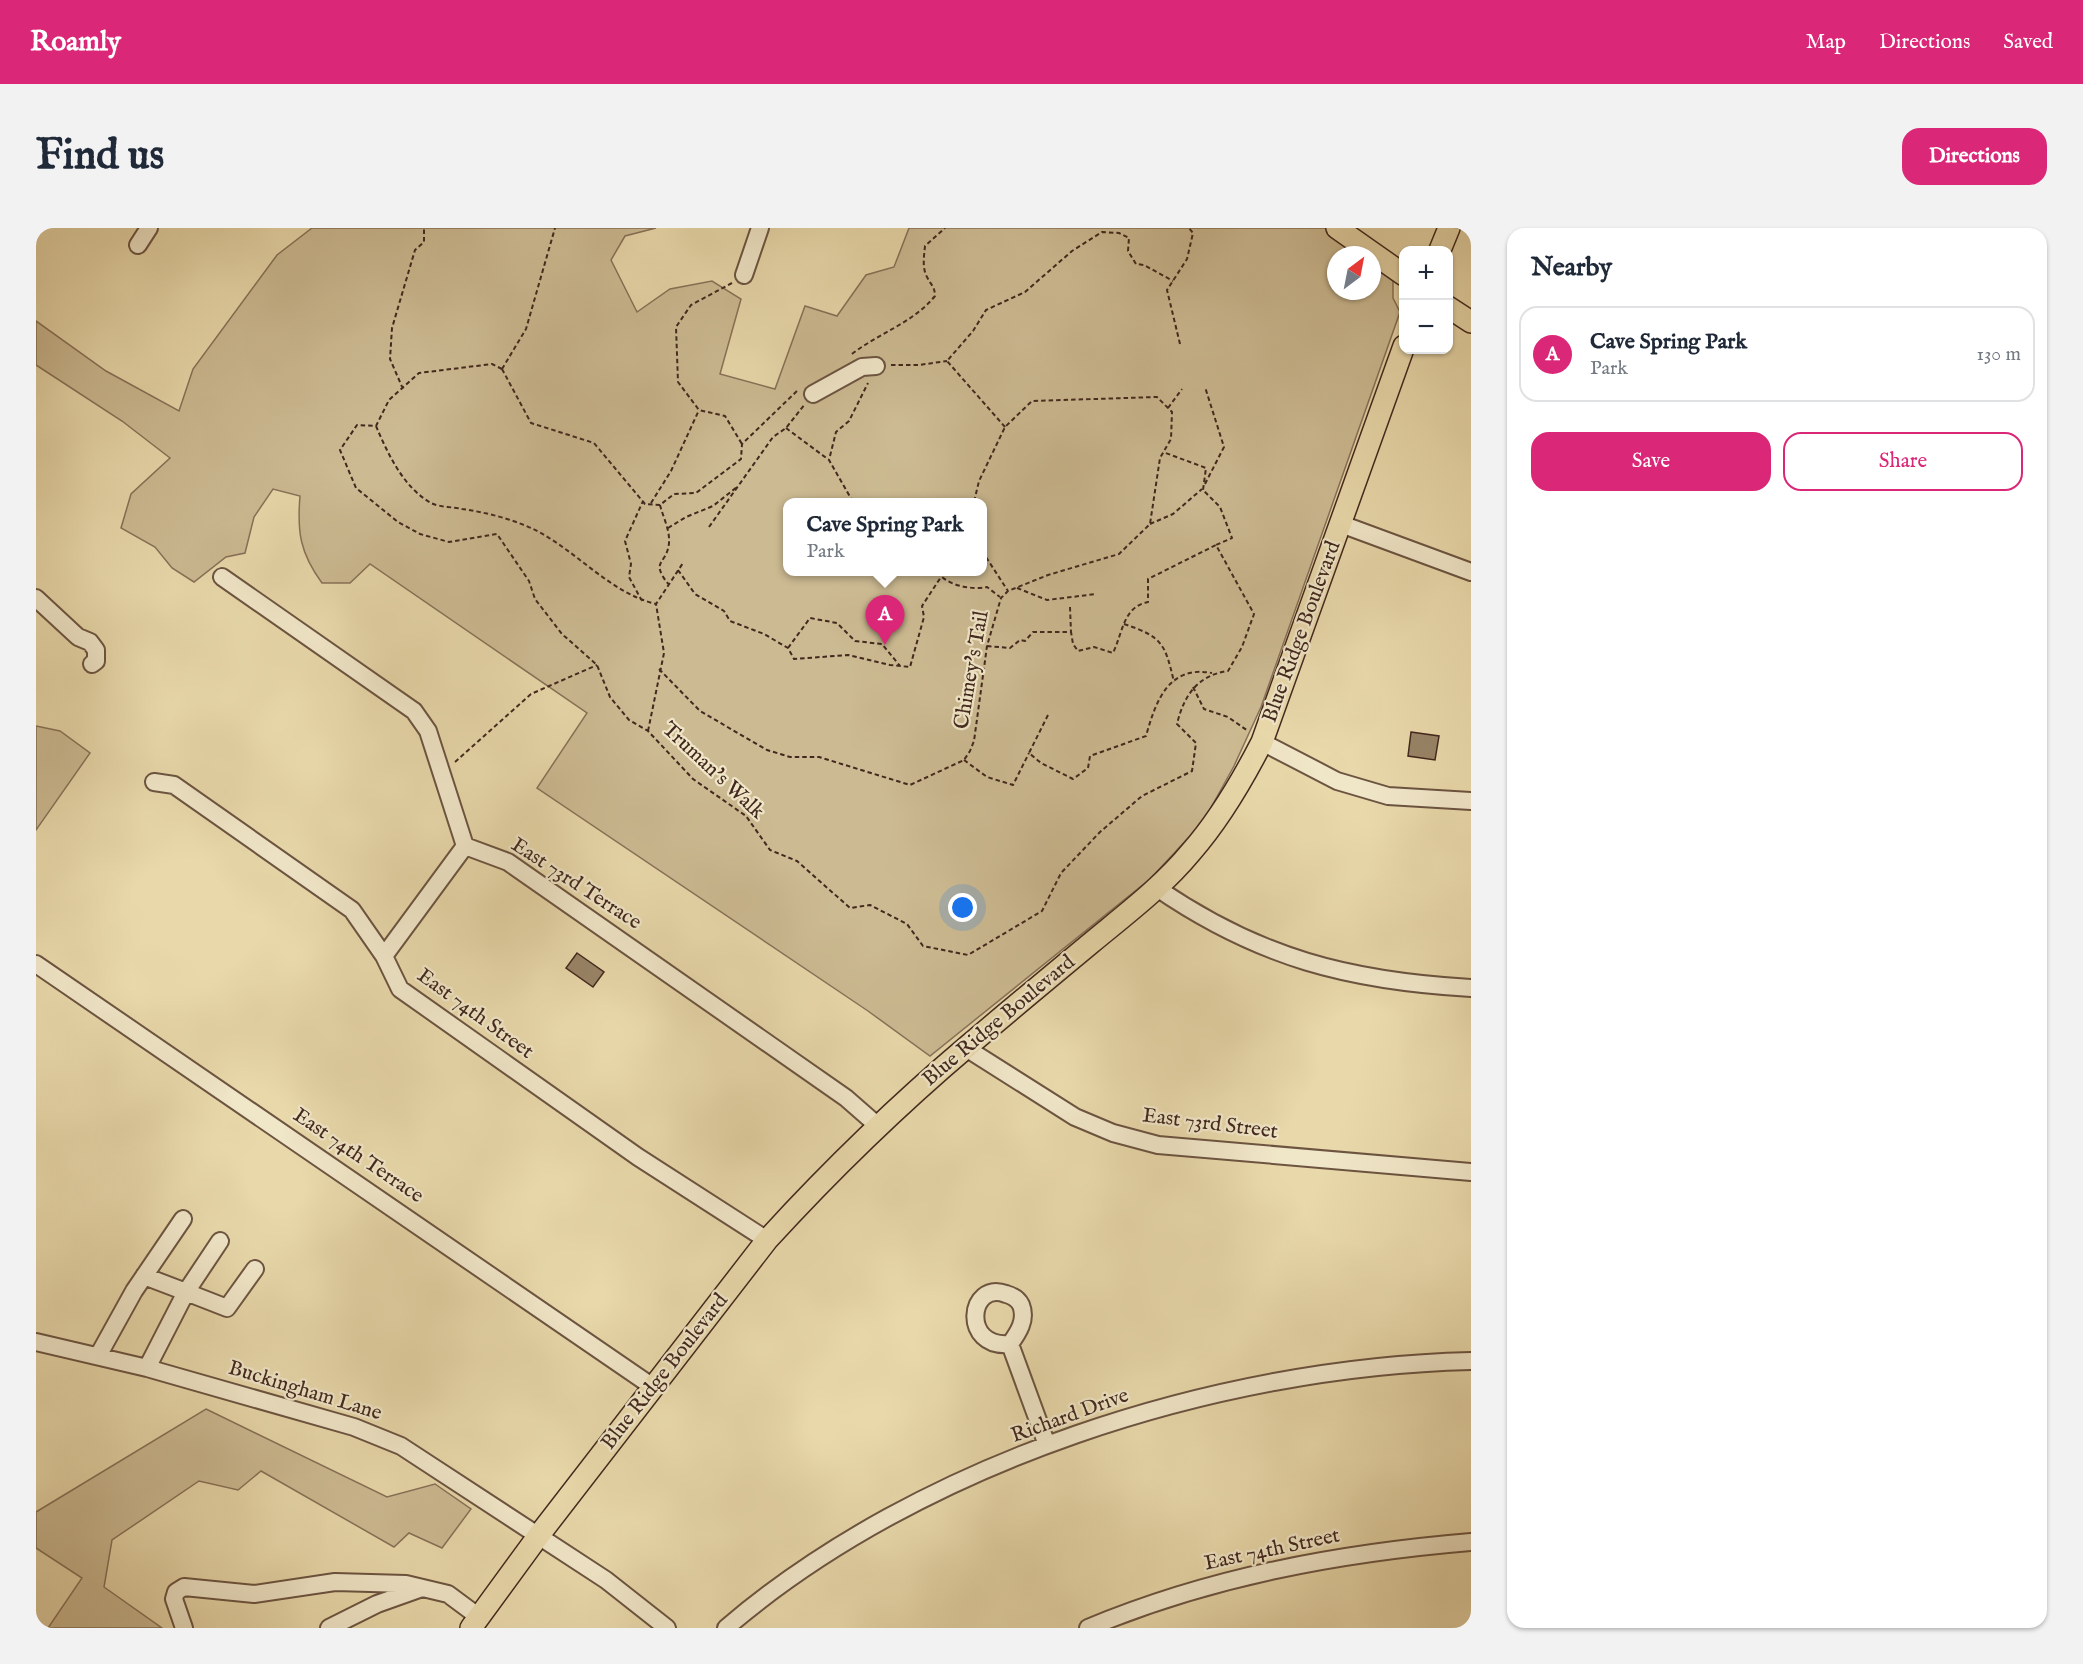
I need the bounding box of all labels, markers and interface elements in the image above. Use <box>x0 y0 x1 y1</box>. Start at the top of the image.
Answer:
text: Roamly <box>30 25 121 60</box>
text: Map <box>1806 29 1846 56</box>
text: Directions <box>1879 29 1970 56</box>
text: Saved <box>2003 29 2053 56</box>
button: Directions <box>1902 128 2047 185</box>
text: Find us <box>36 130 164 183</box>
north arrow <box>1327 246 1381 300</box>
map controls <box>1399 246 1453 354</box>
button: + <box>1399 246 1453 300</box>
text: Nearby <box>1531 251 1612 284</box>
button: − <box>1399 300 1453 354</box>
text: Cave Spring Park <box>1590 328 1747 356</box>
text: A <box>1546 342 1559 367</box>
text: 130 m <box>1976 342 2021 367</box>
text: Park <box>1590 356 1628 381</box>
button: Save <box>1531 432 1771 491</box>
button: Share <box>1783 432 2023 491</box>
popup <box>783 498 987 576</box>
text: Cave Spring Park <box>807 511 963 539</box>
street label: Blue Ridge Boulevard <box>1257 537 1348 727</box>
text: Park <box>807 539 845 564</box>
pin: A <box>866 596 904 645</box>
street label: Chimey's Tail <box>948 608 996 731</box>
street label: Truman's Walk <box>656 716 771 826</box>
street label: East 73rd Terrace <box>506 832 647 936</box>
your location <box>948 893 977 922</box>
street label: Blue Ridge Boulevard <box>917 949 1082 1093</box>
street label: East 74th Street <box>411 963 539 1065</box>
street label: East 74th Terrace <box>287 1102 429 1210</box>
street label: East 73rd Street <box>1141 1102 1279 1146</box>
street label: Blue Ridge Boulevard <box>595 1288 735 1456</box>
street label: Buckingham Lane <box>225 1355 385 1427</box>
street label: Richard Drive <box>1008 1382 1133 1450</box>
street label: East 74th Street <box>1202 1522 1342 1578</box>

